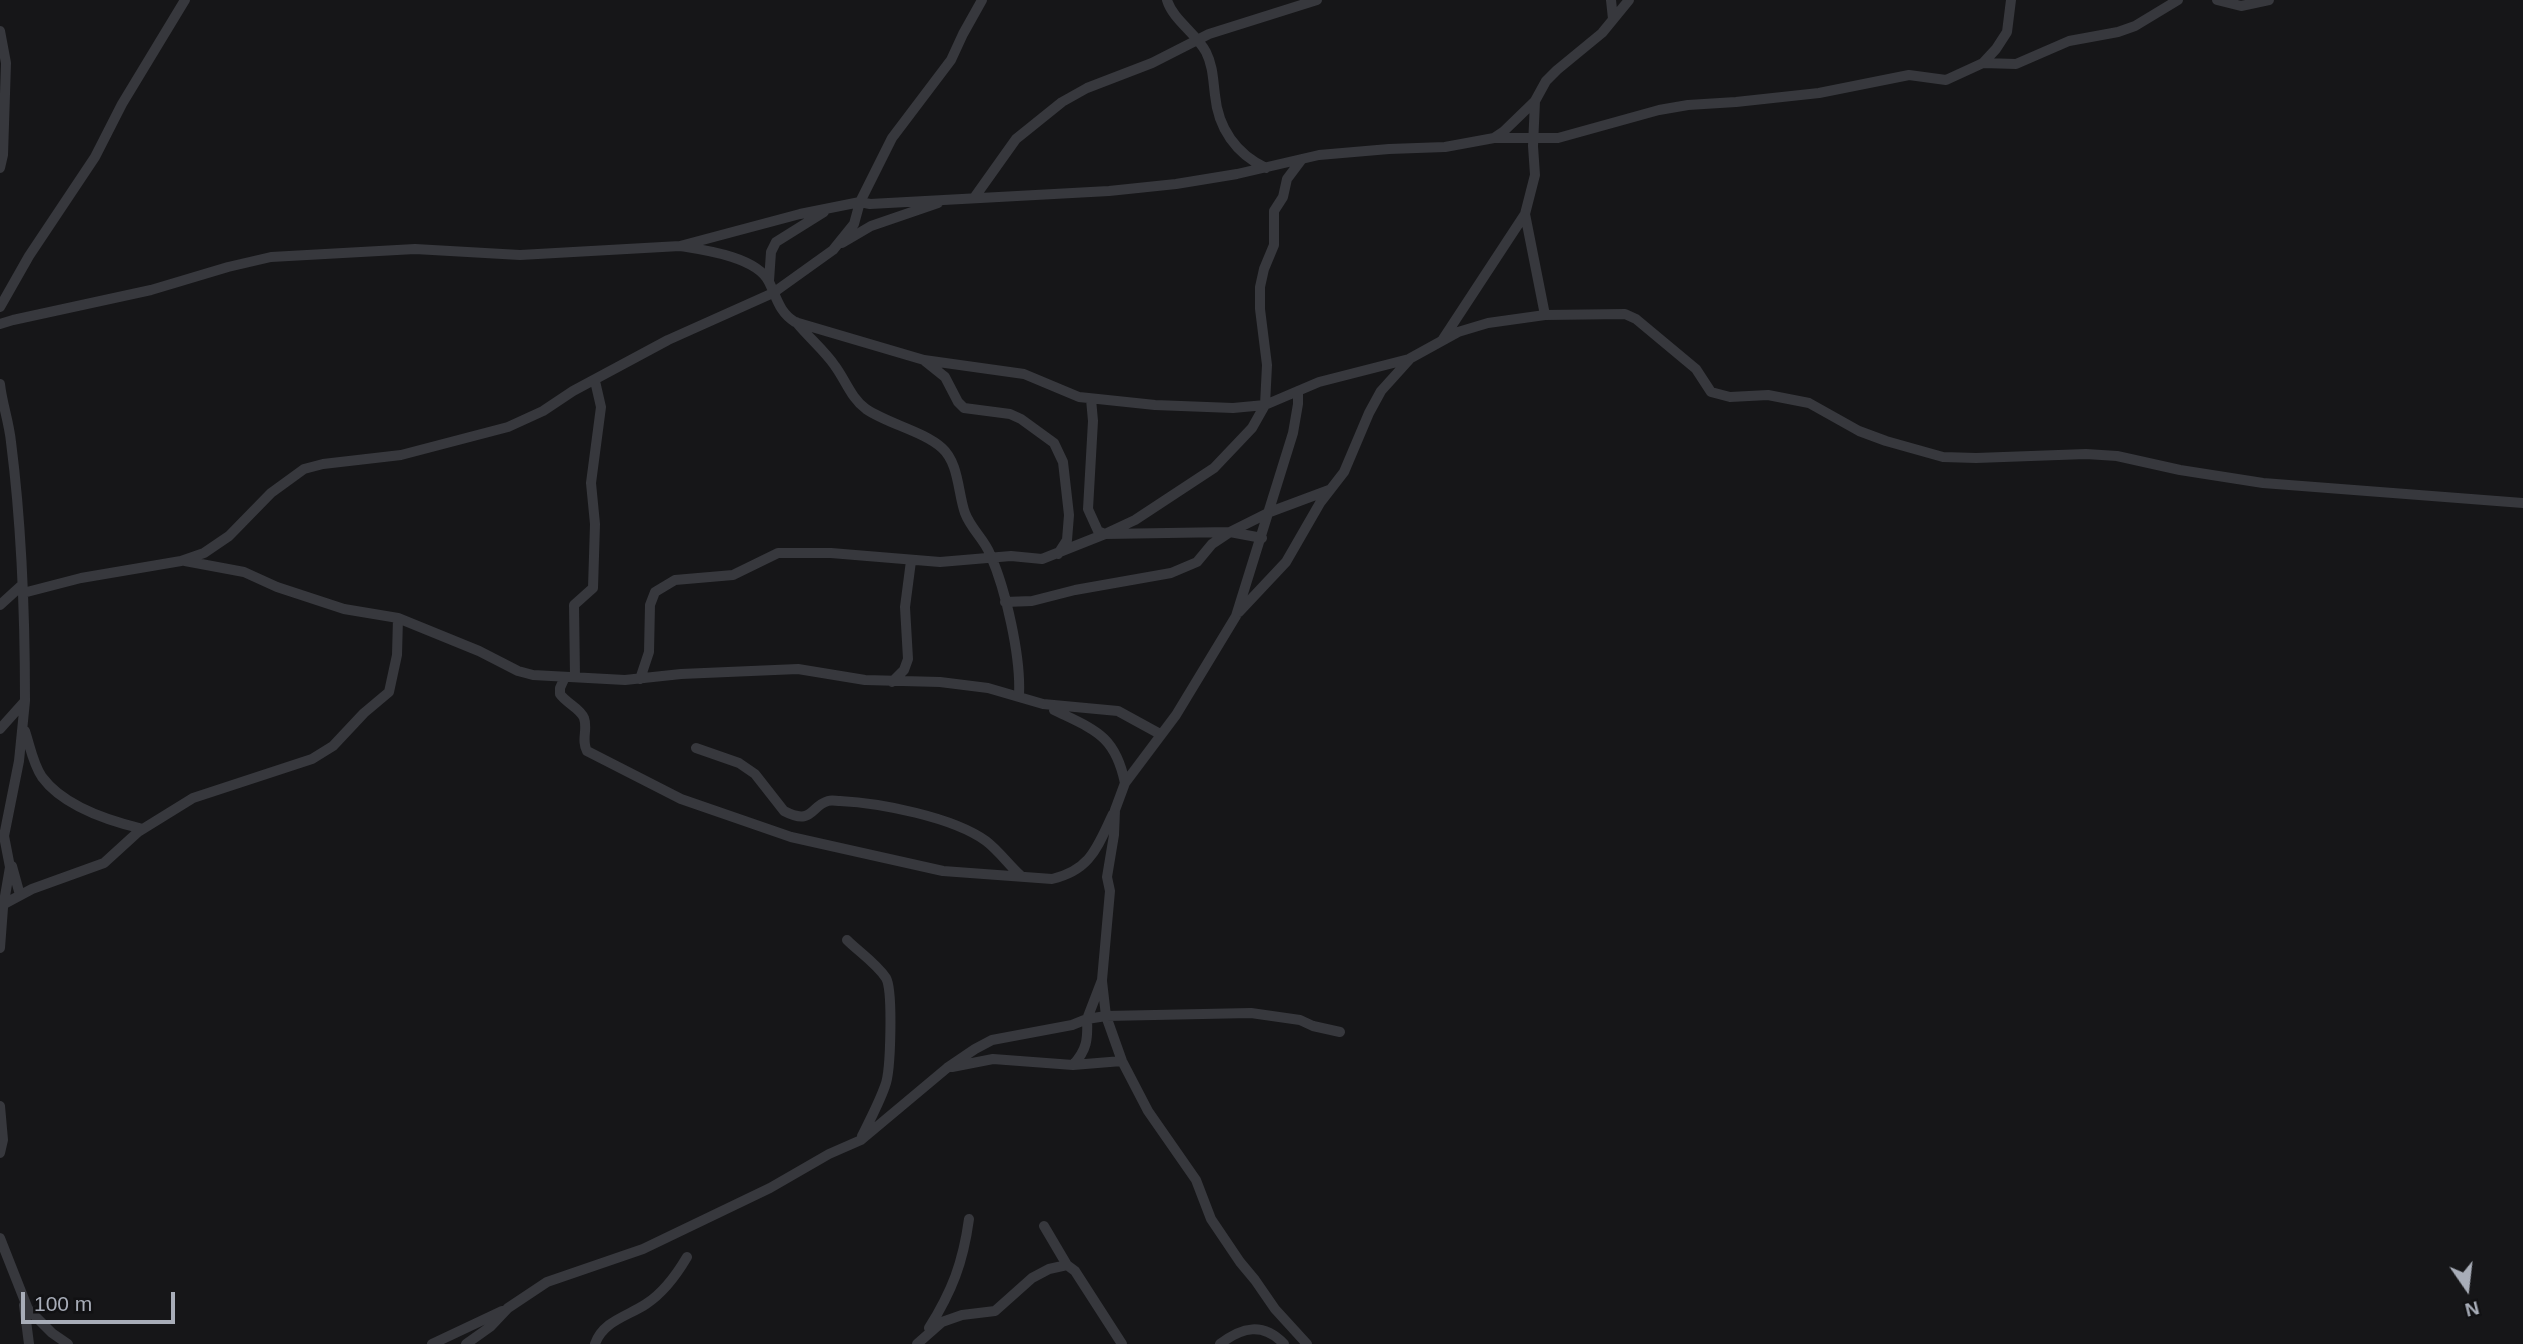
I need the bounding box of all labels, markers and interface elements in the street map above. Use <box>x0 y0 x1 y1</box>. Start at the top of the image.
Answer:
north arrow <box>2432 1253 2502 1323</box>
scale bar <box>24 1278 178 1322</box>
text: 100 m <box>34 1292 92 1315</box>
text: N <box>2463 1297 2481 1321</box>

